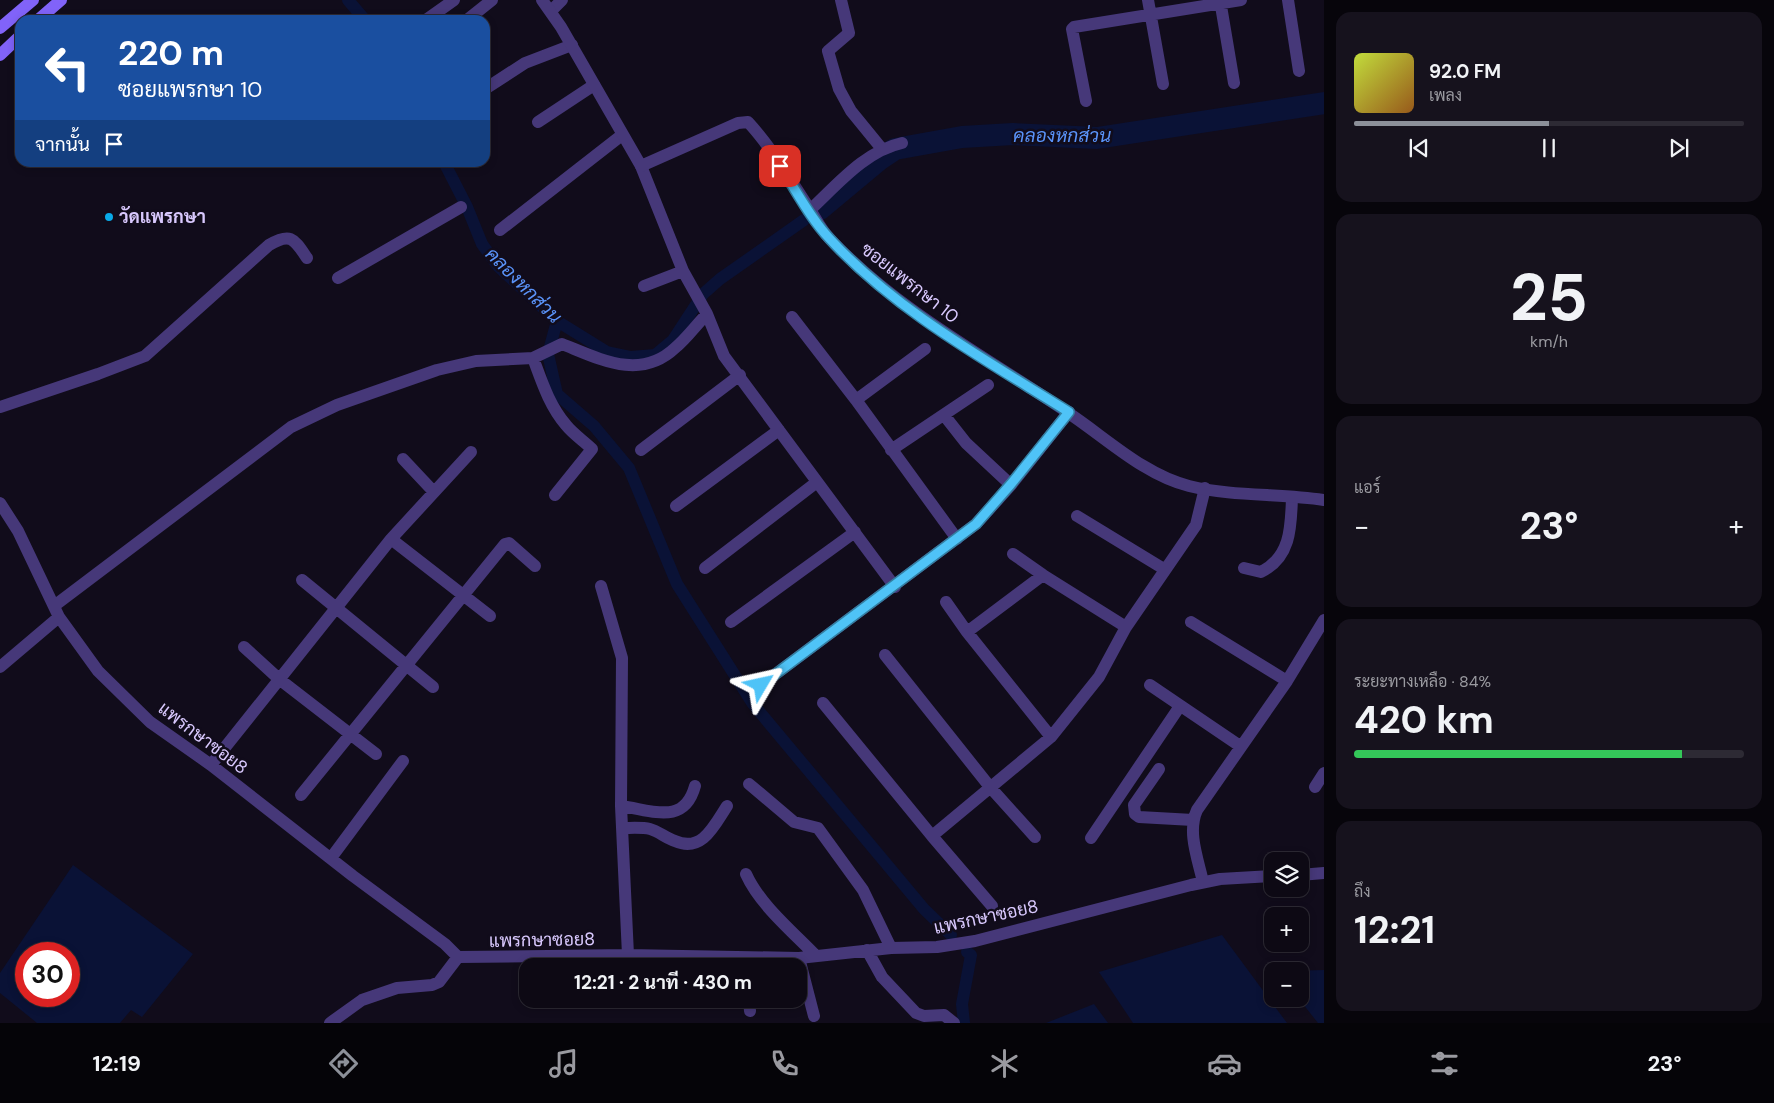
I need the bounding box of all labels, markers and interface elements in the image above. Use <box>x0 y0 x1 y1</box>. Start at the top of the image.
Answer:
text: 220 m <box>118 30 224 76</box>
icon: left <box>35 35 100 100</box>
text: 92.0 FM <box>1429 59 1501 84</box>
text: ซอยแพรกษา 10 <box>118 75 262 104</box>
text: เพลง <box>1429 85 1462 106</box>
water label: คลองหกส่วน <box>1013 123 1111 148</box>
icon: arrive <box>100 130 128 158</box>
text: จากนั้น <box>35 132 90 157</box>
icon: previous <box>1405 134 1433 162</box>
icon: pause <box>1535 134 1563 162</box>
icon: next <box>1665 134 1693 162</box>
pin <box>759 145 801 187</box>
icon: arrive <box>766 152 794 180</box>
place label: วัดแพรกษา <box>119 205 206 229</box>
marker: วัดแพรกษา <box>103 211 115 223</box>
street label: ซอยแพรกษา 10 <box>856 237 964 329</box>
water label: คลองหกส่วน <box>480 242 567 329</box>
text: 25 <box>1510 256 1588 340</box>
text: km/h <box>1530 331 1568 352</box>
text: แอร์ <box>1354 477 1380 498</box>
text: 23° <box>1520 501 1578 551</box>
text: − <box>1354 508 1369 545</box>
text: + <box>1729 508 1744 545</box>
position arrow <box>734 658 786 710</box>
text: ระยะทางเหลือ · 84% <box>1354 671 1491 692</box>
text: 420 km <box>1354 695 1494 745</box>
street label: แพรกษาซอย8 <box>153 696 253 780</box>
map controls <box>1264 852 1309 1007</box>
button: layers <box>1264 852 1309 897</box>
text: ถึง <box>1354 881 1371 902</box>
street label: แพรกษาซอย8 <box>932 894 1040 940</box>
text: 12:21 <box>1354 905 1435 955</box>
button: + <box>1264 907 1309 952</box>
street label: แพรกษาซอย8 <box>489 927 595 953</box>
speed limit sign: 30 <box>15 942 80 1007</box>
button: − <box>1264 962 1309 1007</box>
text: 12:21 · 2 นาที · 430 m <box>574 970 752 995</box>
icon: directions <box>326 1046 361 1081</box>
icon: music <box>546 1046 581 1081</box>
icon: phone <box>767 1046 802 1081</box>
icon: climate <box>987 1046 1022 1081</box>
icon: car <box>1207 1046 1242 1081</box>
icon: filters <box>1427 1046 1462 1081</box>
text: 12:19 <box>93 1049 141 1078</box>
text: 23° <box>1647 1049 1681 1078</box>

